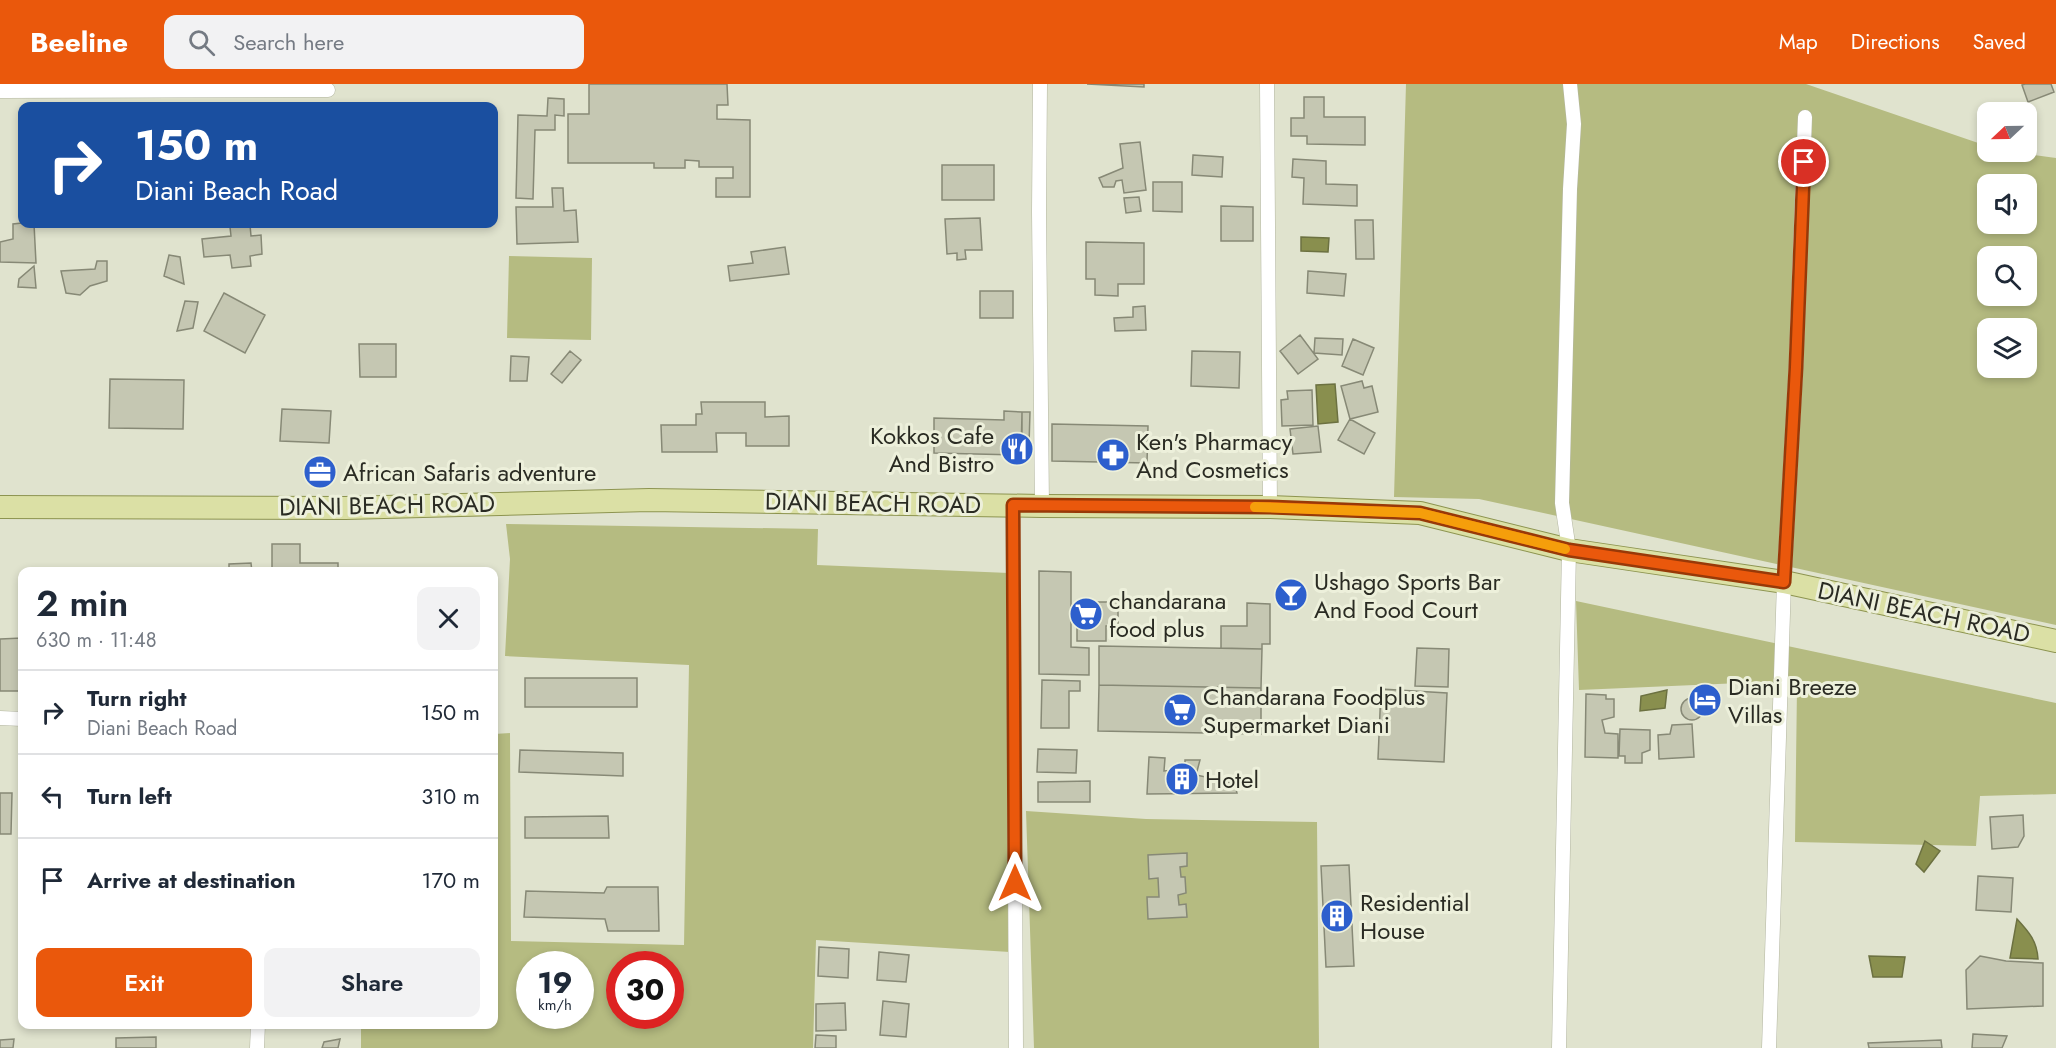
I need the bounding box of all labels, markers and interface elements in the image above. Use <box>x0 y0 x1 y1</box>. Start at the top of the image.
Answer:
search box <box>164 15 584 69</box>
text: Beeline <box>30 22 128 63</box>
icon: search <box>185 26 218 59</box>
text: Search here <box>233 26 344 58</box>
text: Map <box>1779 27 1818 57</box>
text: Directions <box>1851 27 1940 57</box>
text: Saved <box>1973 27 2026 57</box>
north arrow <box>1977 102 2037 162</box>
map controls <box>1977 102 2037 378</box>
text: 150 m <box>135 115 258 176</box>
icon: right <box>36 126 114 204</box>
pin <box>1778 136 1829 187</box>
icon: arrive <box>1787 145 1820 178</box>
text: Diani Beach Road <box>135 171 338 210</box>
button: sound <box>1977 174 2037 234</box>
button: search <box>1977 246 2037 306</box>
button: layers <box>1977 318 2037 378</box>
place label: Kokkos Cafe And Bistro <box>870 418 994 481</box>
place label: Ken's Pharmacy And Cosmetics <box>1136 424 1293 487</box>
restaurant icon: Kokkos Cafe And Bistro <box>999 431 1035 467</box>
pharmacy icon: Ken's Pharmacy And Cosmetics <box>1095 437 1131 473</box>
office icon: African Safaris adventure <box>302 454 338 490</box>
place label: African Safaris adventure <box>343 455 596 490</box>
street label: DIANI BEACH ROAD <box>765 484 981 522</box>
street label: DIANI BEACH ROAD <box>279 486 495 524</box>
place label: Ushago Sports Bar And Food Court <box>1314 564 1502 627</box>
street label: DIANI BEACH ROAD <box>1815 572 2033 652</box>
text: 2 min <box>36 577 128 629</box>
bar icon: Ushago Sports Bar And Food Court <box>1273 577 1309 613</box>
place label: chandarana food plus <box>1109 583 1226 646</box>
button: close <box>417 587 480 650</box>
supermarket icon: chandarana food plus <box>1068 596 1104 632</box>
text: 630 m · 11:48 <box>36 626 157 655</box>
place label: Diani Breeze Villas <box>1728 669 1857 732</box>
place label: Chandarana Foodplus Supermarket Diani <box>1203 679 1425 742</box>
text: Turn right <box>87 682 187 714</box>
hotel icon: Diani Breeze Villas <box>1687 682 1723 718</box>
supermarket icon: Chandarana Foodplus Supermarket Diani <box>1162 692 1198 728</box>
icon: right <box>36 696 69 729</box>
text: 150 m <box>421 696 480 728</box>
text: Diani Beach Road <box>87 714 237 743</box>
building icon: Hotel <box>1164 761 1200 797</box>
place label: Hotel <box>1205 762 1259 797</box>
icon: left <box>36 780 69 813</box>
text: Turn left <box>87 780 172 812</box>
text: 310 m <box>421 780 480 812</box>
position arrow <box>983 851 1047 915</box>
icon: arrive <box>36 864 69 897</box>
text: Arrive at destination <box>87 864 296 896</box>
text: 170 m <box>422 864 480 896</box>
place label: Residential House <box>1360 885 1469 948</box>
building icon: Residential House <box>1319 898 1355 934</box>
button: Exit <box>36 948 252 1017</box>
button: Share <box>264 948 480 1017</box>
speed limit sign: 30 <box>606 951 684 1029</box>
text: 19 <box>537 961 573 1004</box>
text: km/h <box>538 994 572 1016</box>

